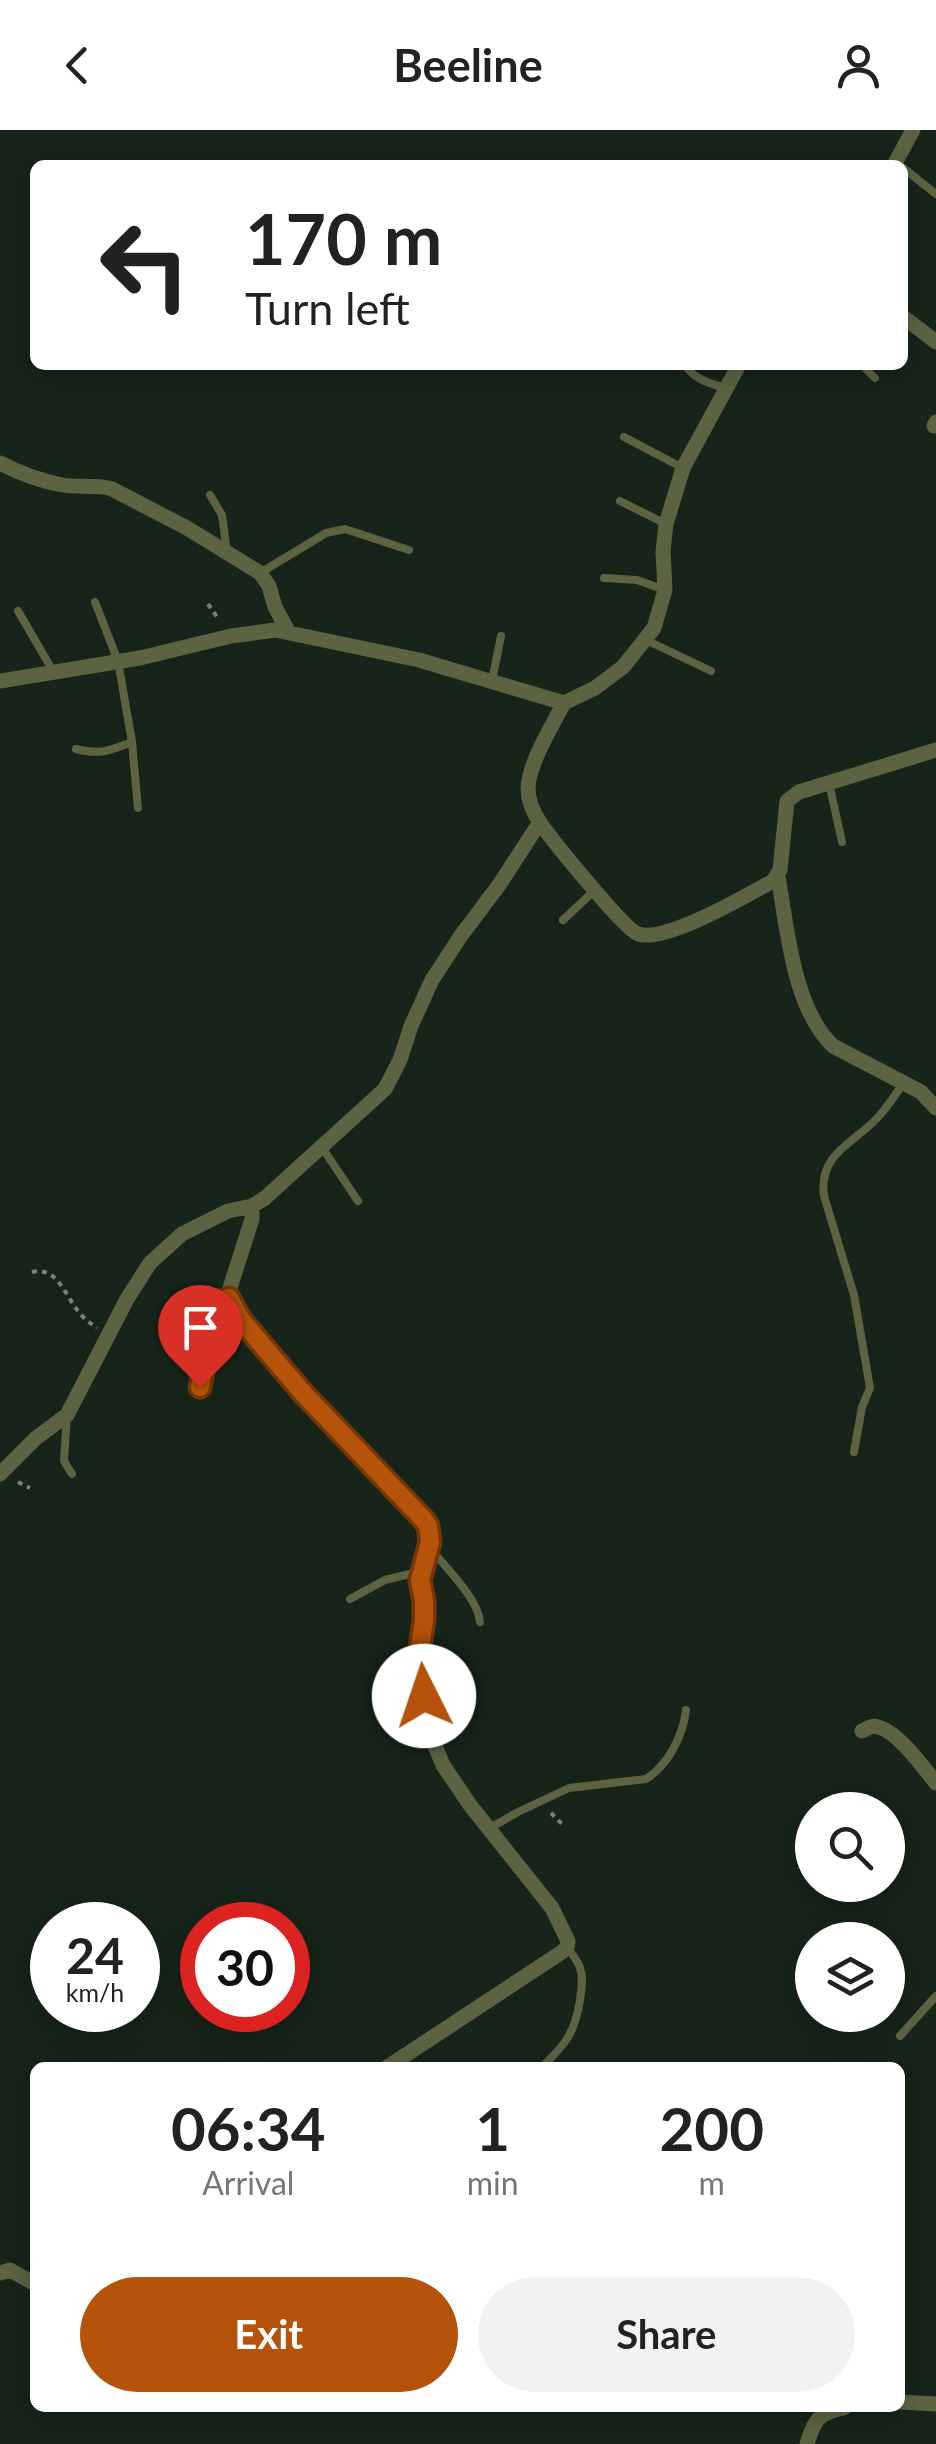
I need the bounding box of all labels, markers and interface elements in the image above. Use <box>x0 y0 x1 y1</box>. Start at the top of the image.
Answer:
icon: back <box>50 38 105 93</box>
text: Beeline <box>393 38 543 92</box>
icon: person <box>831 38 886 93</box>
text: 170 m <box>245 196 442 280</box>
icon: left <box>80 200 210 330</box>
text: Turn left <box>245 281 410 335</box>
pin <box>158 1285 243 1388</box>
icon: arrive <box>173 1300 228 1355</box>
position arrow <box>372 1644 476 1748</box>
map controls <box>795 1792 905 2032</box>
button: search <box>795 1792 905 1902</box>
speed limit sign: 30 <box>180 1902 310 2032</box>
button: layers <box>795 1922 905 2032</box>
text: 24 <box>66 1925 124 1985</box>
text: km/h <box>66 1977 124 2007</box>
text: 06:34 <box>171 2092 326 2164</box>
text: 1 <box>475 2092 510 2164</box>
text: 200 <box>660 2092 764 2164</box>
text: Arrival <box>202 2163 294 2202</box>
text: min <box>467 2163 519 2202</box>
text: m <box>699 2163 725 2202</box>
button: Exit <box>80 2277 458 2392</box>
button: Share <box>478 2277 855 2392</box>

